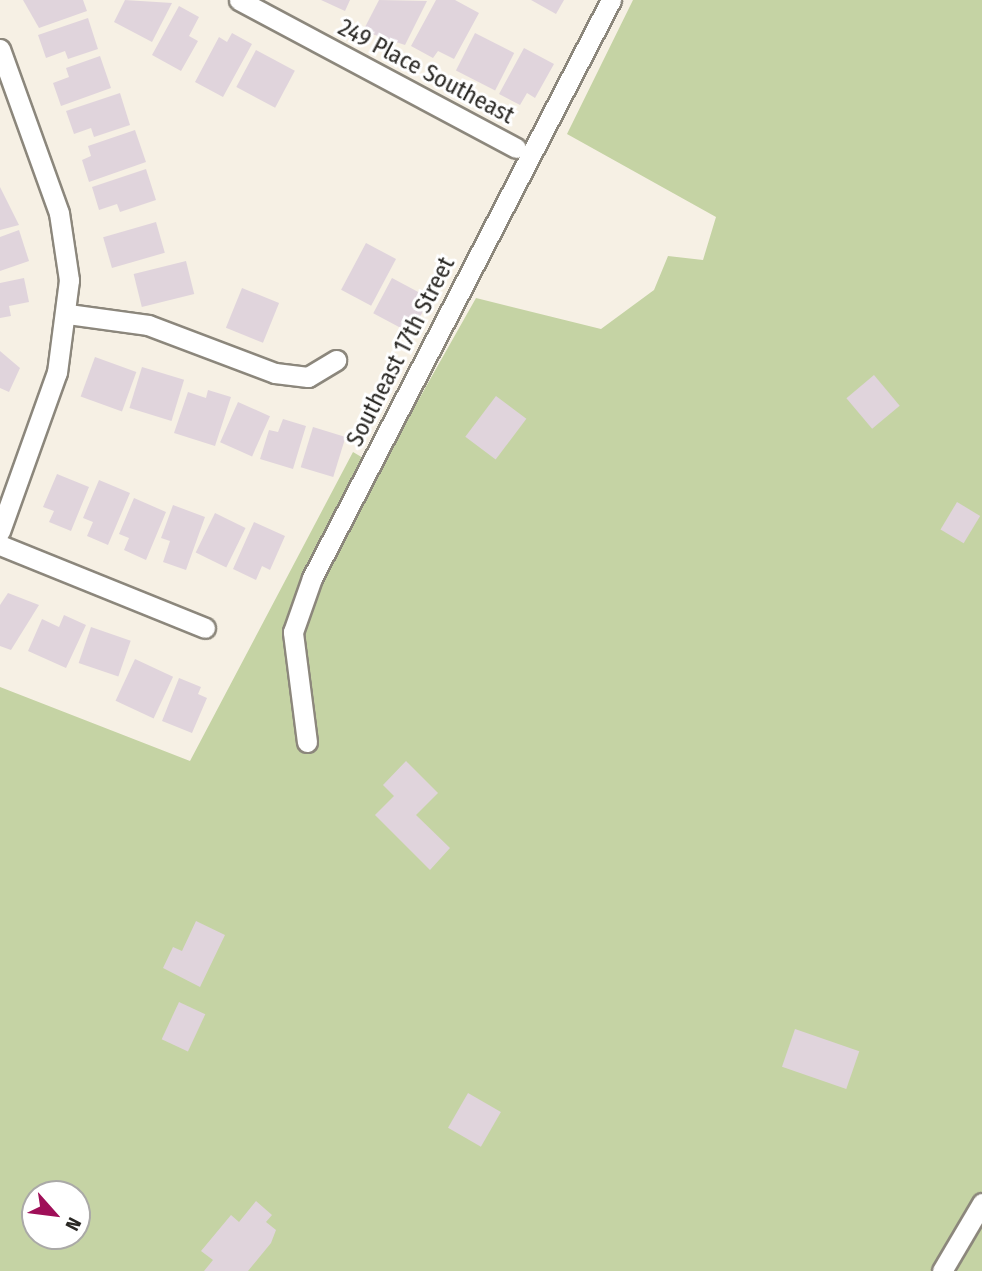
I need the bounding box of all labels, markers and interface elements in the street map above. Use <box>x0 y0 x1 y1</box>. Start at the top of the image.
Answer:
street label: 249 Place Southeast <box>333 13 519 131</box>
street label: Southeast 17th Street <box>341 252 461 452</box>
north arrow <box>21 1180 91 1250</box>
text: N <box>60 1214 86 1235</box>

